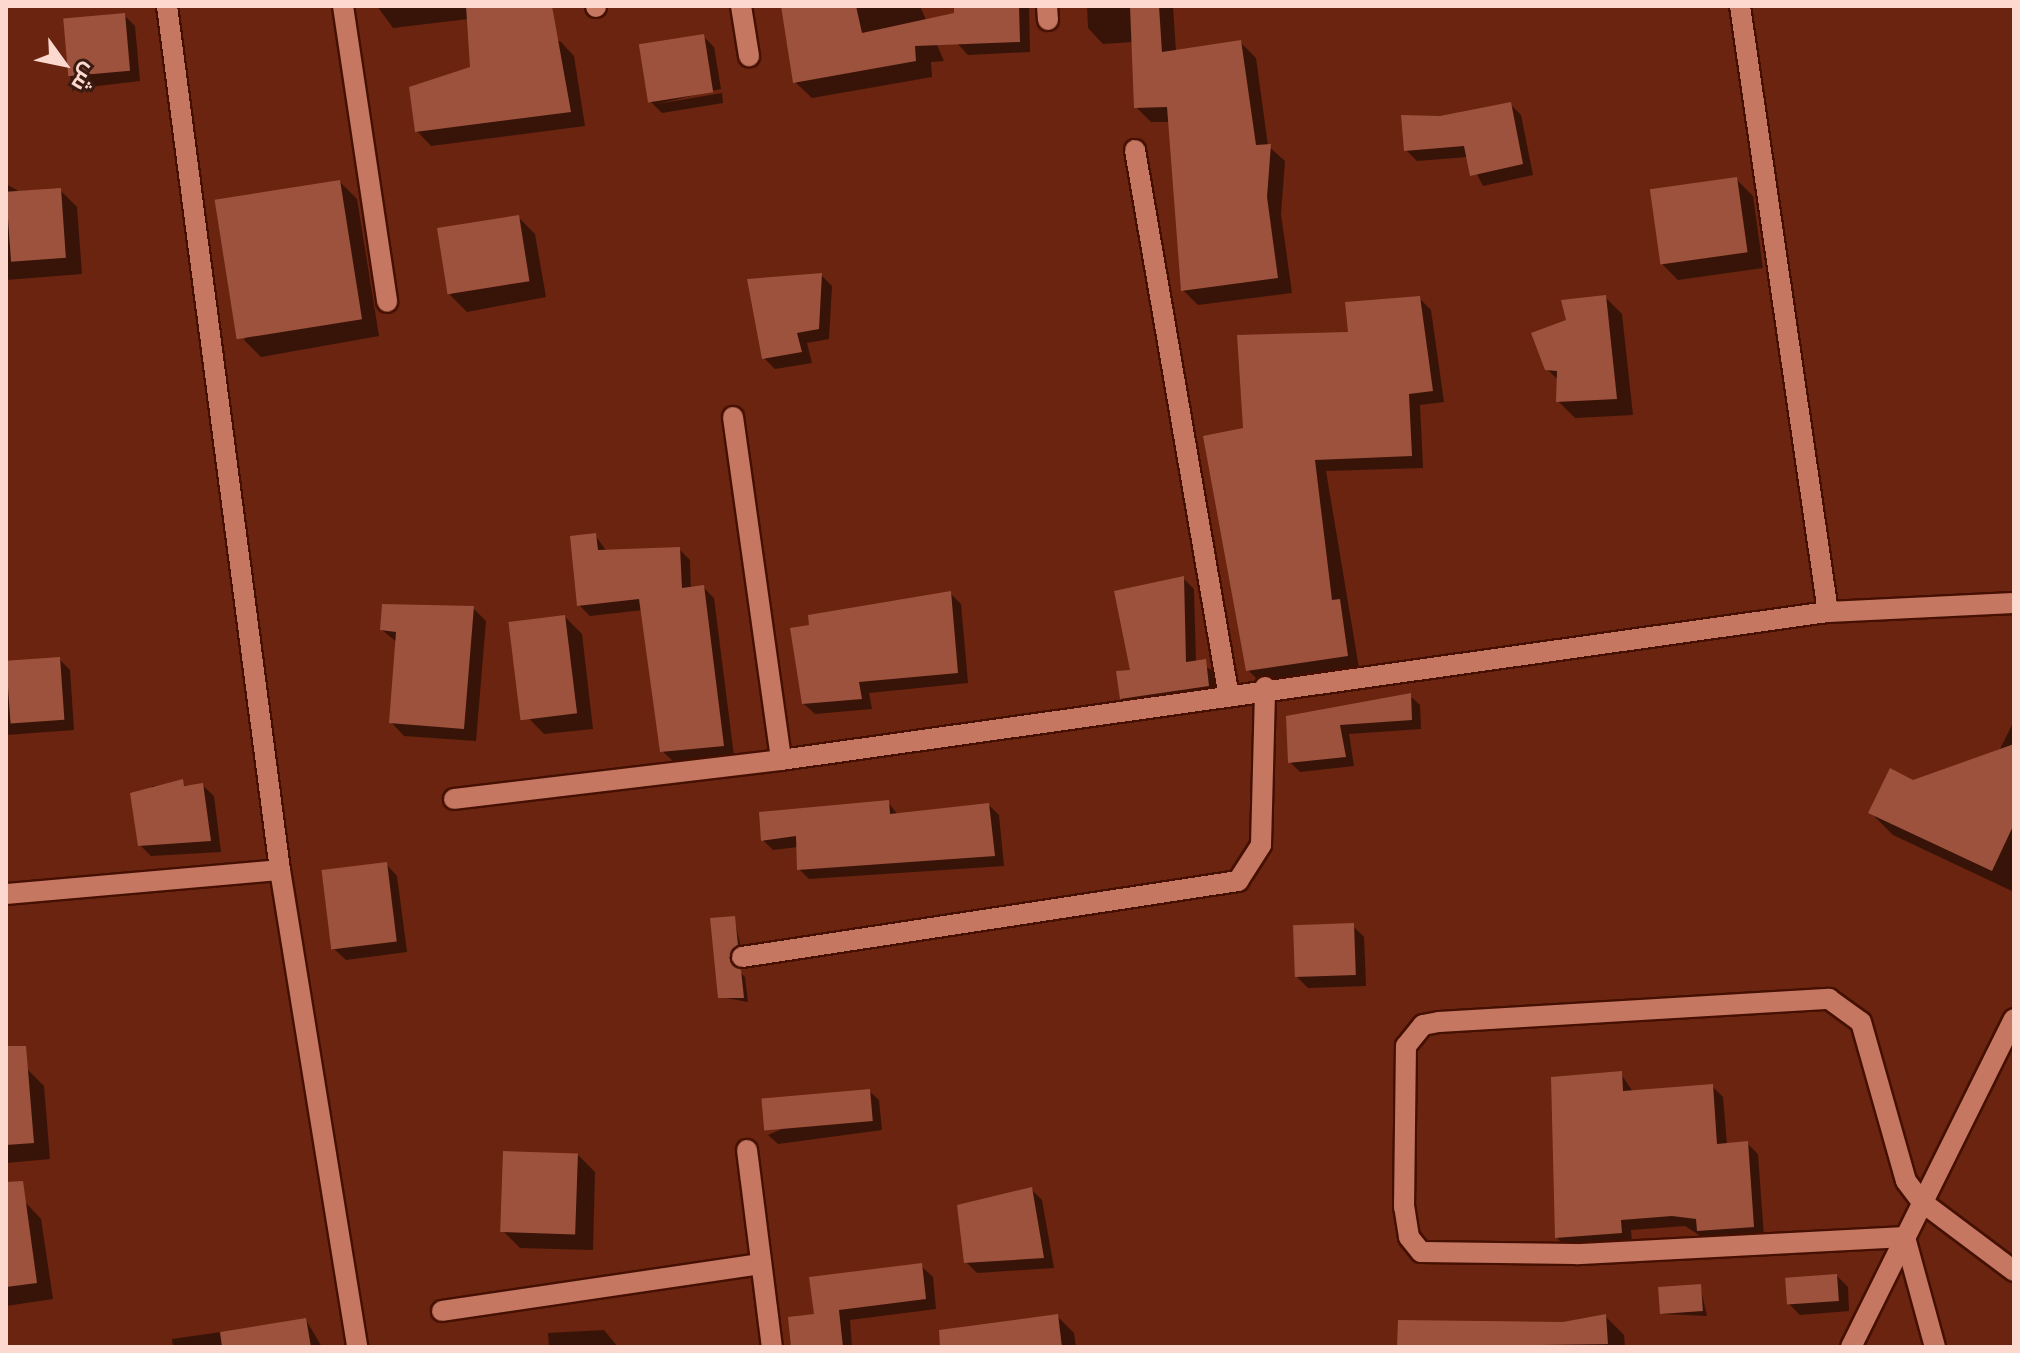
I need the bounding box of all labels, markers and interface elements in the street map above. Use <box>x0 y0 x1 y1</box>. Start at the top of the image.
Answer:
north arrow <box>24 24 104 104</box>
text: ش <box>66 59 103 96</box>

